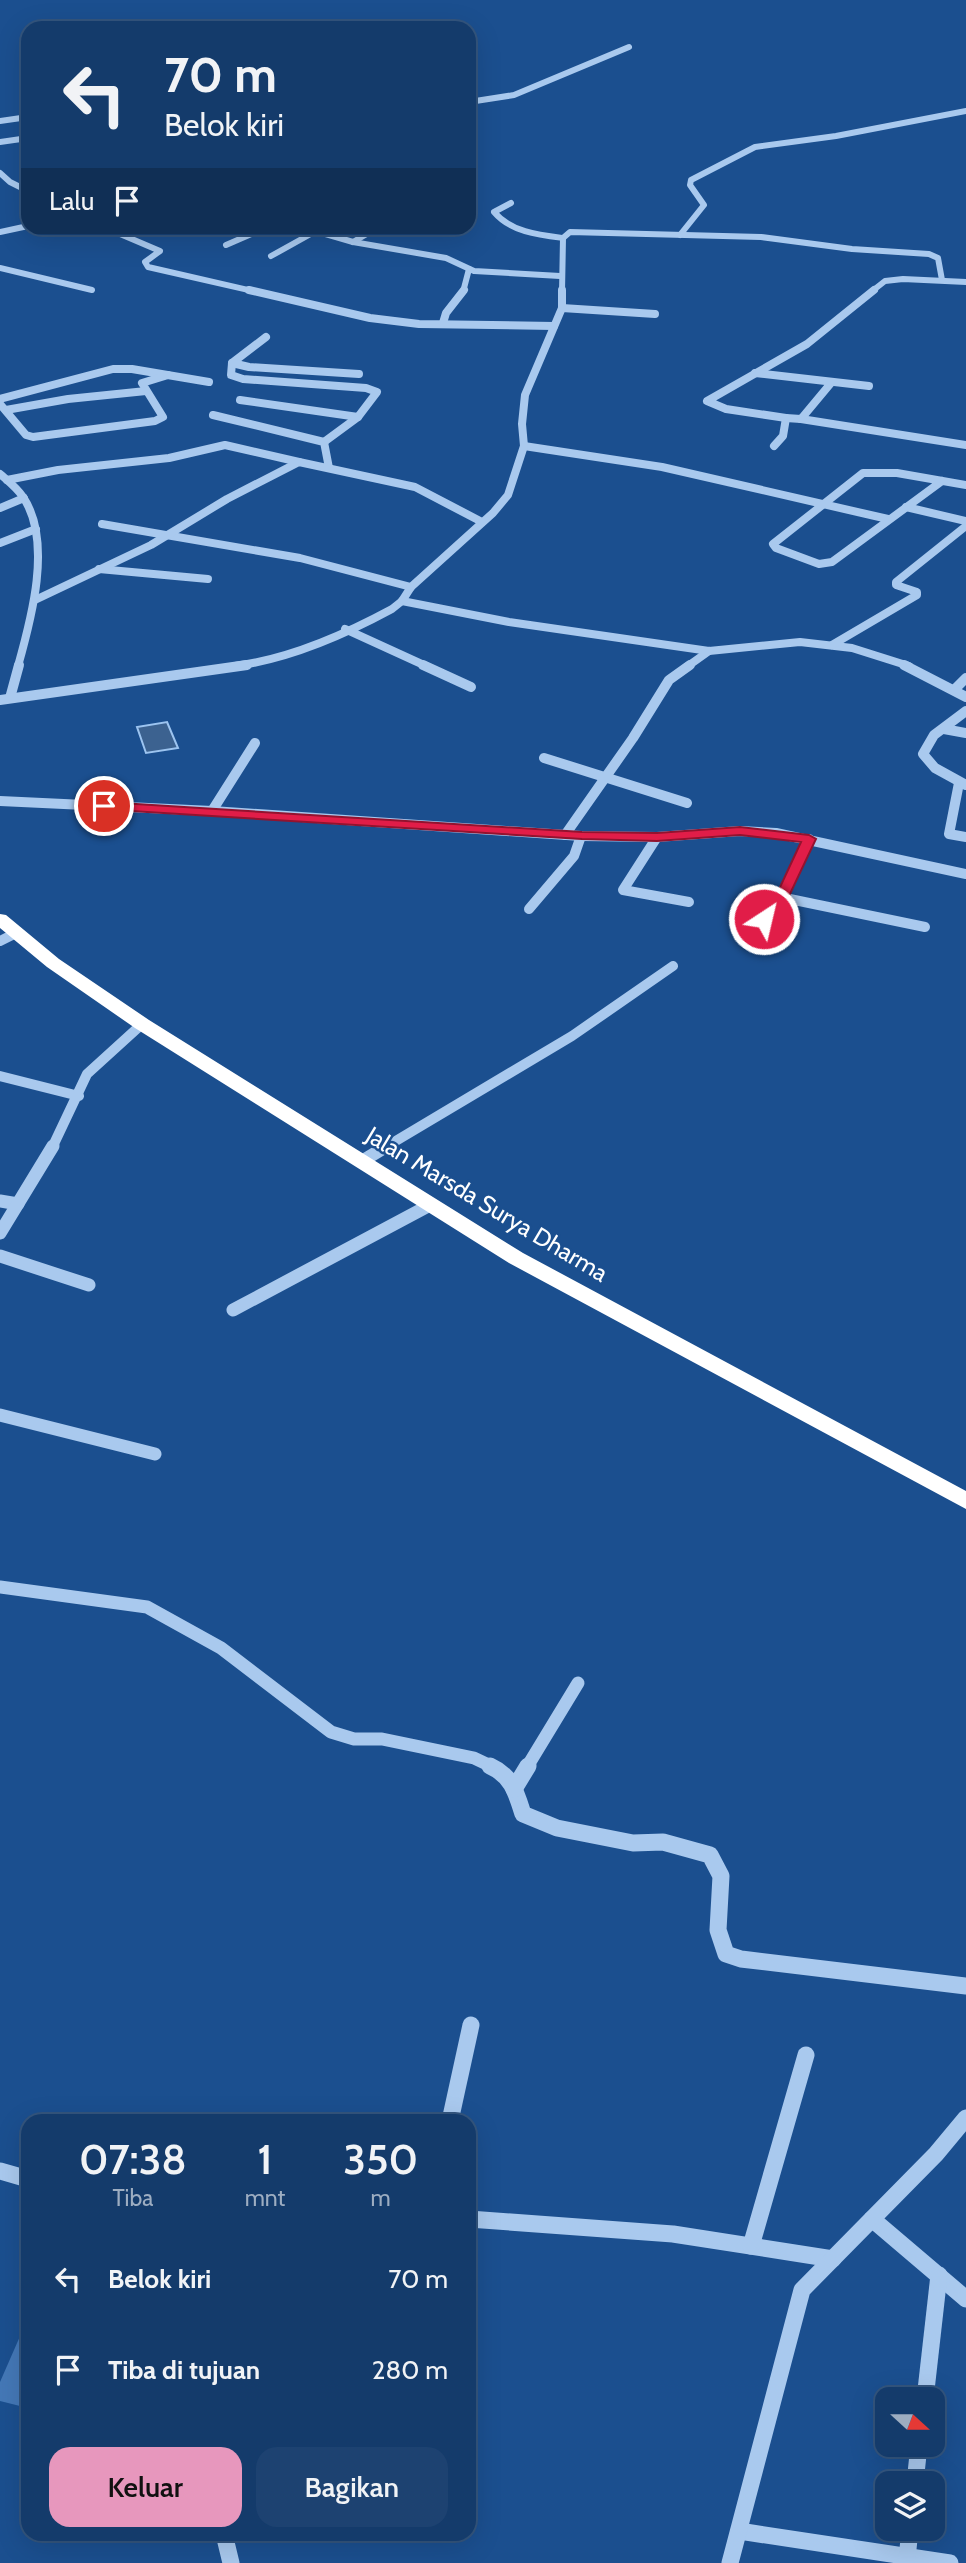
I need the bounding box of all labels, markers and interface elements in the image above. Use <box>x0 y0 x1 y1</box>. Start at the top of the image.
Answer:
text: 70 m <box>164 45 277 104</box>
icon: left <box>49 49 140 140</box>
text: Belok kiri <box>164 105 284 144</box>
icon: arrive <box>108 182 146 220</box>
text: Lalu <box>49 185 94 217</box>
pin <box>74 776 134 836</box>
icon: arrive <box>85 787 123 825</box>
position arrow <box>727 882 801 956</box>
street label: Jalan Marsda Surya Dharma <box>360 1120 614 1288</box>
text: 07:38 <box>79 2133 187 2185</box>
text: 1 <box>258 2133 272 2185</box>
text: 350 <box>343 2133 418 2185</box>
text: Tiba <box>112 2184 153 2212</box>
text: mnt <box>245 2184 285 2212</box>
text: m <box>371 2184 391 2212</box>
icon: left <box>49 2260 87 2298</box>
text: Belok kiri <box>108 2263 211 2295</box>
text: 70 m <box>388 2263 448 2295</box>
icon: arrive <box>49 2351 87 2389</box>
text: Tiba di tujuan <box>108 2354 260 2386</box>
text: 280 m <box>372 2354 448 2386</box>
north arrow <box>875 2387 945 2457</box>
map controls <box>875 2387 945 2541</box>
button: Keluar <box>49 2447 242 2527</box>
button: Bagikan <box>256 2447 448 2527</box>
button: layers <box>875 2471 945 2541</box>

